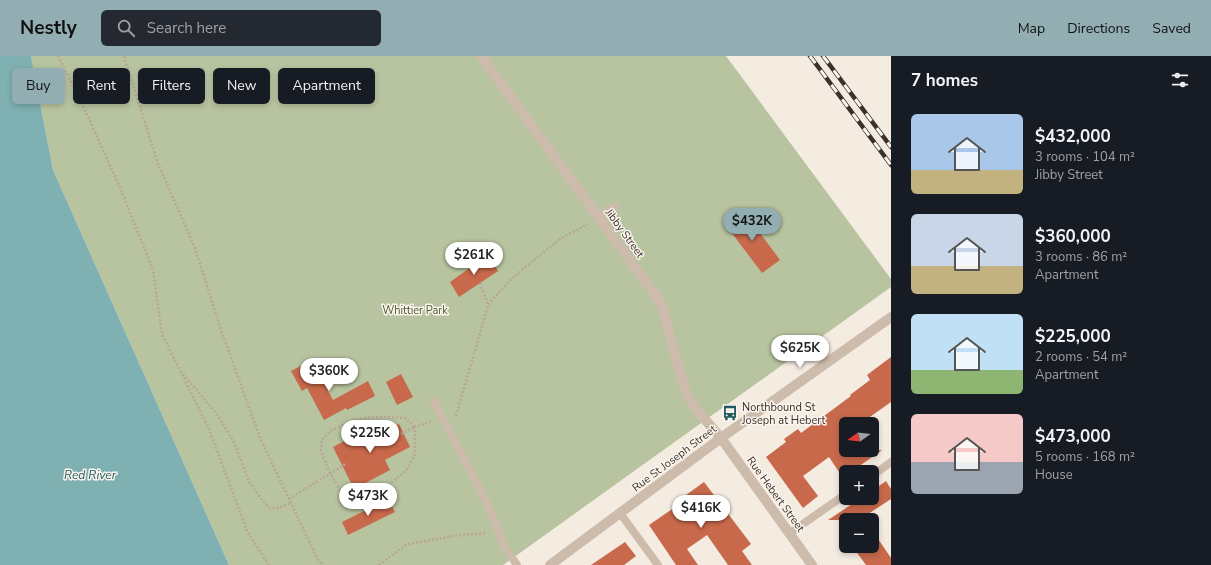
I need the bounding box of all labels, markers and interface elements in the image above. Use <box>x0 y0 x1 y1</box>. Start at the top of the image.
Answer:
search box <box>101 10 381 46</box>
text: Nestly <box>20 15 77 41</box>
icon: search <box>115 17 137 39</box>
text: Search here <box>147 18 226 38</box>
text: Map <box>1018 19 1045 38</box>
text: Directions <box>1067 19 1130 38</box>
text: Saved <box>1152 19 1191 38</box>
chip: Buy <box>12 68 65 104</box>
chip: Rent <box>73 68 130 104</box>
chip: Filters <box>138 68 205 104</box>
chip: New <box>213 68 270 104</box>
chip: Apartment <box>278 68 375 104</box>
text: 7 homes <box>911 69 978 92</box>
icon: filters <box>1169 69 1191 91</box>
text: $432,000 <box>1035 125 1111 148</box>
icon: home <box>943 130 991 178</box>
text: 3 rooms · 104 m² <box>1035 148 1135 166</box>
text: Jibby Street <box>1035 166 1103 184</box>
street label: Jibby Street <box>601 205 648 261</box>
pin: $432K <box>724 208 780 242</box>
text: $432K <box>732 212 772 230</box>
text: $360,000 <box>1035 225 1111 248</box>
icon: home <box>943 230 991 278</box>
pin: $261K <box>446 242 502 276</box>
text: $261K <box>454 246 494 264</box>
text: 3 rooms · 86 m² <box>1035 248 1127 266</box>
text: Apartment <box>1035 266 1098 284</box>
park label: Whittier Park <box>382 303 448 318</box>
text: $225,000 <box>1035 325 1111 348</box>
icon: home <box>943 330 991 378</box>
pin: $625K <box>772 335 828 369</box>
text: $625K <box>780 339 820 357</box>
text: 2 rooms · 54 m² <box>1035 348 1127 366</box>
pin: $360K <box>301 358 357 392</box>
text: $360K <box>309 362 349 380</box>
text: Apartment <box>1035 366 1098 384</box>
place label: Northbound St Joseph at Hebert <box>741 400 826 428</box>
bus stop icon: Northbound St Joseph at Hebert <box>721 404 739 422</box>
north arrow <box>839 417 879 457</box>
map controls <box>839 417 879 553</box>
pin: $225K <box>342 420 398 454</box>
street label: Rue St Joseph Street <box>629 422 720 495</box>
text: $225K <box>350 424 390 442</box>
text: $473,000 <box>1035 425 1111 448</box>
icon: home <box>943 430 991 478</box>
text: 5 rooms · 168 m² <box>1035 448 1135 466</box>
street label: Rue Hebert Street <box>743 454 808 535</box>
button: + <box>839 465 879 505</box>
text: House <box>1035 466 1073 484</box>
water label: Red River <box>64 467 117 483</box>
pin: $473K <box>340 483 396 517</box>
text: $473K <box>348 487 388 505</box>
pin: $416K <box>673 495 729 529</box>
text: $416K <box>681 499 721 517</box>
button: − <box>839 513 879 553</box>

